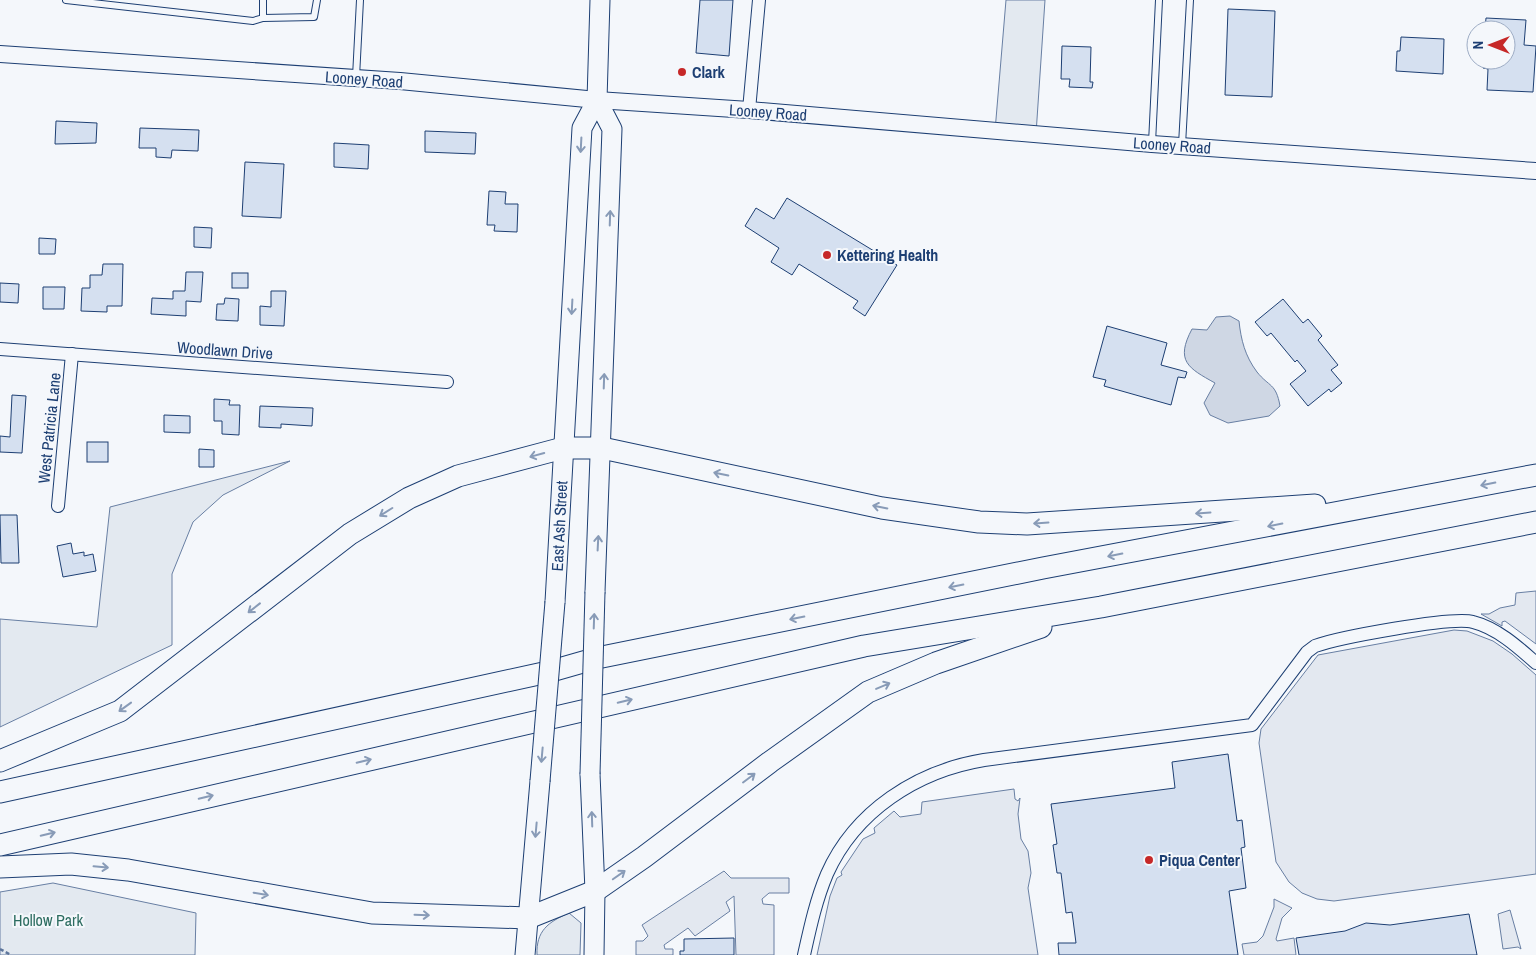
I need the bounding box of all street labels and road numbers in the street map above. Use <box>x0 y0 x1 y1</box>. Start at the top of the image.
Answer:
street label: Looney Road <box>324 65 404 93</box>
street label: Looney Road <box>728 98 808 126</box>
street label: Looney Road <box>1132 131 1212 159</box>
street label: Woodlawn Drive <box>176 336 274 364</box>
street label: West Patricia Lane <box>32 371 66 485</box>
street label: East Ash Street <box>546 480 572 572</box>

